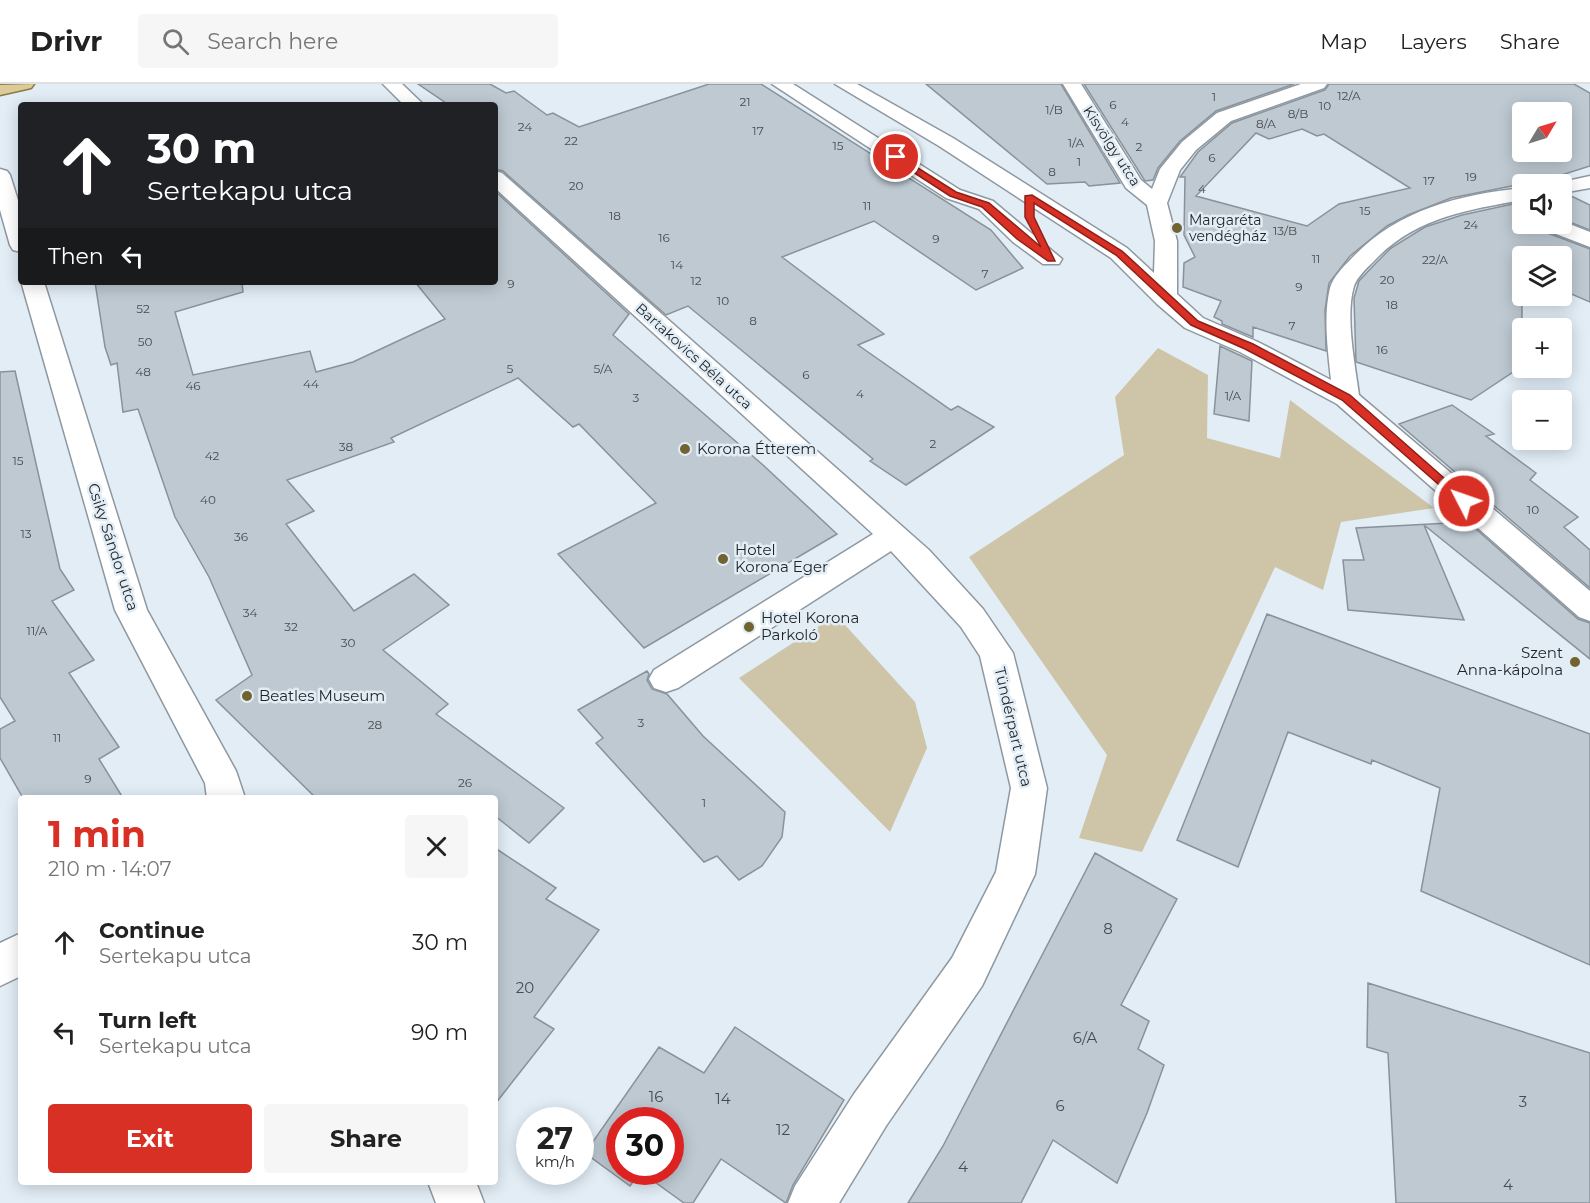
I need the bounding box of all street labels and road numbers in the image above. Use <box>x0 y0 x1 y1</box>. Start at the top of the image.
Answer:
street label: Kisvölgy utca <box>1079 102 1145 190</box>
street label: Bartakovics Béla utca <box>632 299 756 413</box>
street label: Csiky Sándor utca <box>84 481 143 613</box>
street label: Tündérpart utca <box>990 665 1036 789</box>

